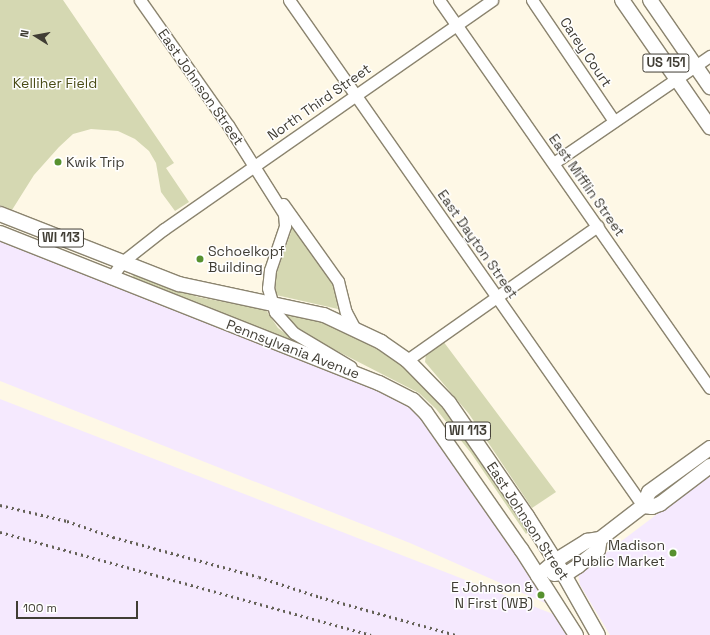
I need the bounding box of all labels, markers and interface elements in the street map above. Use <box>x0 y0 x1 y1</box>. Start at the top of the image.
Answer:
street label: Carey Court <box>557 14 615 90</box>
north arrow <box>16 16 56 56</box>
street label: East Johnson Street <box>155 26 247 148</box>
text: N <box>17 29 32 39</box>
road number: US 151 <box>642 52 690 74</box>
street label: North Third Street <box>264 60 374 144</box>
park label: Kelliher Field <box>13 75 97 91</box>
street label: East Mifflin Street <box>545 131 629 239</box>
place label: Kwik Trip <box>66 154 125 170</box>
marker: Kwik Trip <box>53 157 63 167</box>
street label: East Dayton Street <box>434 186 522 302</box>
road number: WI 113 <box>37 227 85 249</box>
place label: Schoelkopf Building <box>208 243 285 276</box>
marker: Schoelkopf Building <box>195 254 205 264</box>
street label: Pennsylvania Avenue <box>224 316 362 382</box>
road number: WI 113 <box>444 420 492 442</box>
street label: East Johnson Street <box>483 459 573 583</box>
place label: Madison Public Market <box>573 537 665 570</box>
marker: Madison Public Market <box>668 548 678 558</box>
place label: E Johnson & N First (WB) <box>451 579 533 612</box>
marker: E Johnson & N First (WB) <box>536 590 546 600</box>
scale bar <box>18 593 140 619</box>
text: 100 m <box>23 600 57 616</box>

